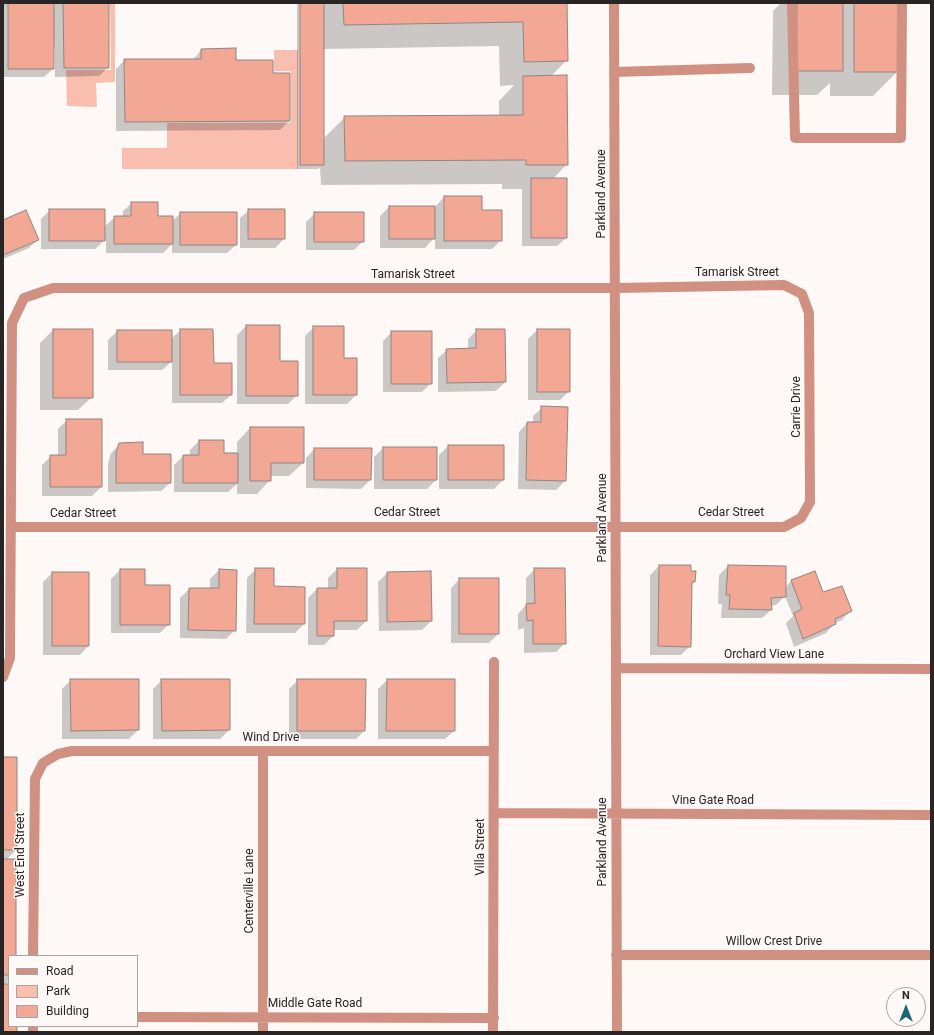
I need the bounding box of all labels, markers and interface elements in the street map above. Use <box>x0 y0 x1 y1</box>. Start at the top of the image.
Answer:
street label: Parkland Avenue <box>595 149 609 239</box>
street label: Tamarisk Street <box>695 266 779 280</box>
street label: Tamarisk Street <box>371 268 455 282</box>
street label: Carrie Drive <box>790 376 804 438</box>
street label: Parkland Avenue <box>596 473 610 563</box>
street label: Cedar Street <box>374 506 440 520</box>
street label: Cedar Street <box>698 506 764 520</box>
street label: Cedar Street <box>50 507 116 521</box>
street label: Orchard View Lane <box>724 648 824 662</box>
street label: Wind Drive <box>243 731 299 745</box>
street label: Vine Gate Road <box>672 794 754 808</box>
street label: Parkland Avenue <box>596 797 610 887</box>
street label: West End Street <box>14 813 28 897</box>
street label: Villa Street <box>474 818 488 876</box>
street label: Centerville Lane <box>243 848 257 934</box>
street label: Willow Crest Drive <box>726 935 822 949</box>
legend <box>8 955 138 1027</box>
text: Road <box>46 964 74 978</box>
text: Park <box>46 984 70 998</box>
north arrow <box>886 987 926 1027</box>
text: N <box>902 989 910 1002</box>
street label: Middle Gate Road <box>268 997 362 1011</box>
text: Building <box>46 1004 89 1018</box>

